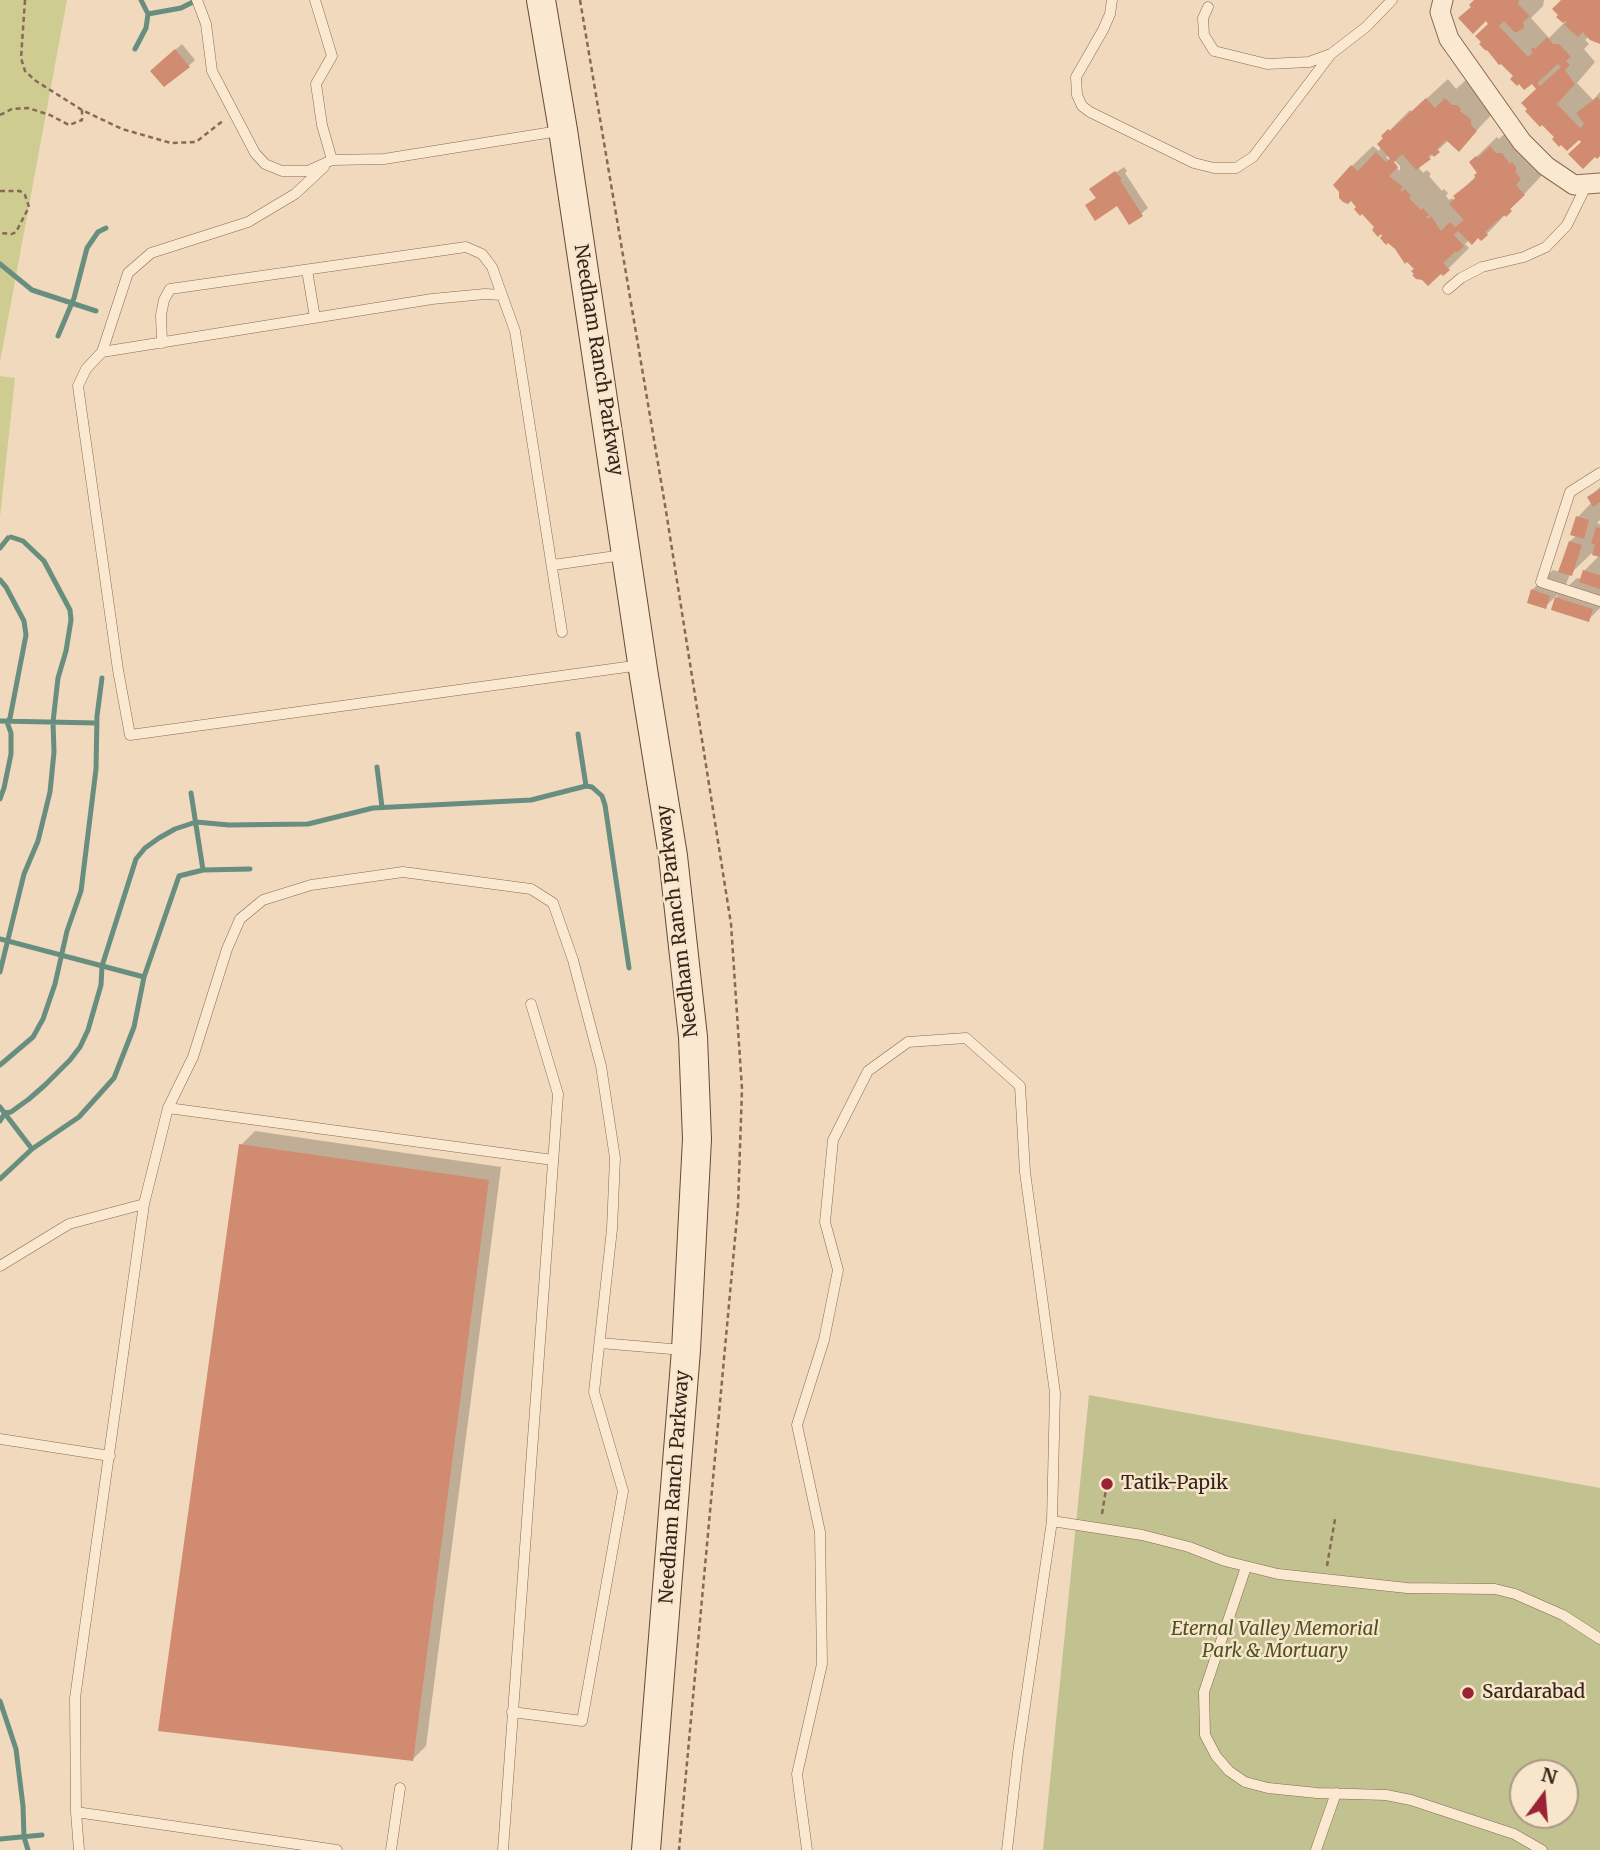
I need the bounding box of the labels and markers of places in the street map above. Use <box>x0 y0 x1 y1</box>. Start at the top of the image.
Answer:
place label: Tatik-Papik <box>1121 1473 1228 1495</box>
marker: Tatik-Papik <box>1099 1476 1115 1492</box>
place label: Sardarabad <box>1482 1682 1585 1704</box>
marker: Sardarabad <box>1460 1685 1476 1701</box>

